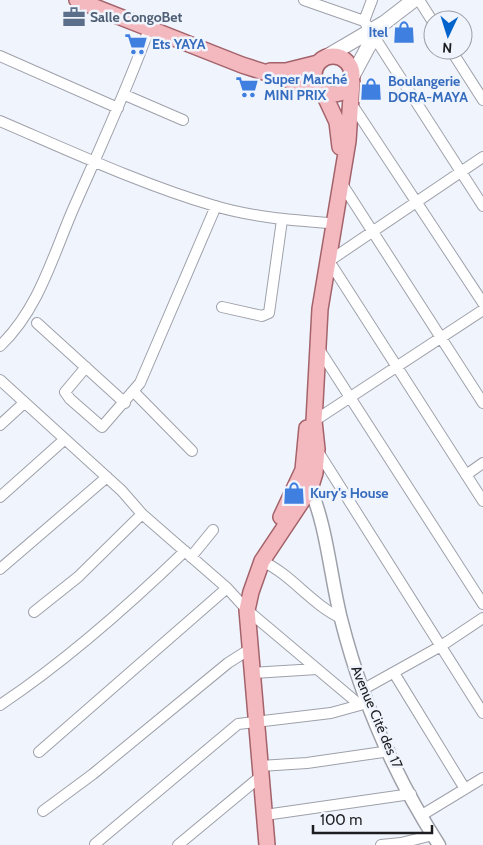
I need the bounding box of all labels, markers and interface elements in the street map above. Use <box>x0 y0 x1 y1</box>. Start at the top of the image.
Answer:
office icon: Salle CongoBet <box>61 4 87 30</box>
place label: Salle CongoBet <box>90 8 182 26</box>
north arrow <box>423 10 473 60</box>
shop icon: Itel <box>391 19 417 45</box>
place label: Itel <box>369 23 388 41</box>
supermarket icon: Ets YAYA <box>123 31 149 57</box>
place label: Ets YAYA <box>152 35 206 53</box>
text: N <box>442 39 453 57</box>
place label: Super Marché MINI PRIX <box>264 70 347 104</box>
place label: Boulangerie DORA-MAYA <box>388 72 468 106</box>
supermarket icon: Super Marché MINI PRIX <box>234 74 260 100</box>
shop icon: Boulangerie DORA-MAYA <box>358 76 384 102</box>
shop icon: Kury's House <box>281 480 307 506</box>
place label: Kury's House <box>310 484 389 502</box>
street label: Avenue Cité des 17 <box>347 663 407 771</box>
scale bar <box>313 802 432 834</box>
text: 100 m <box>320 811 362 829</box>

